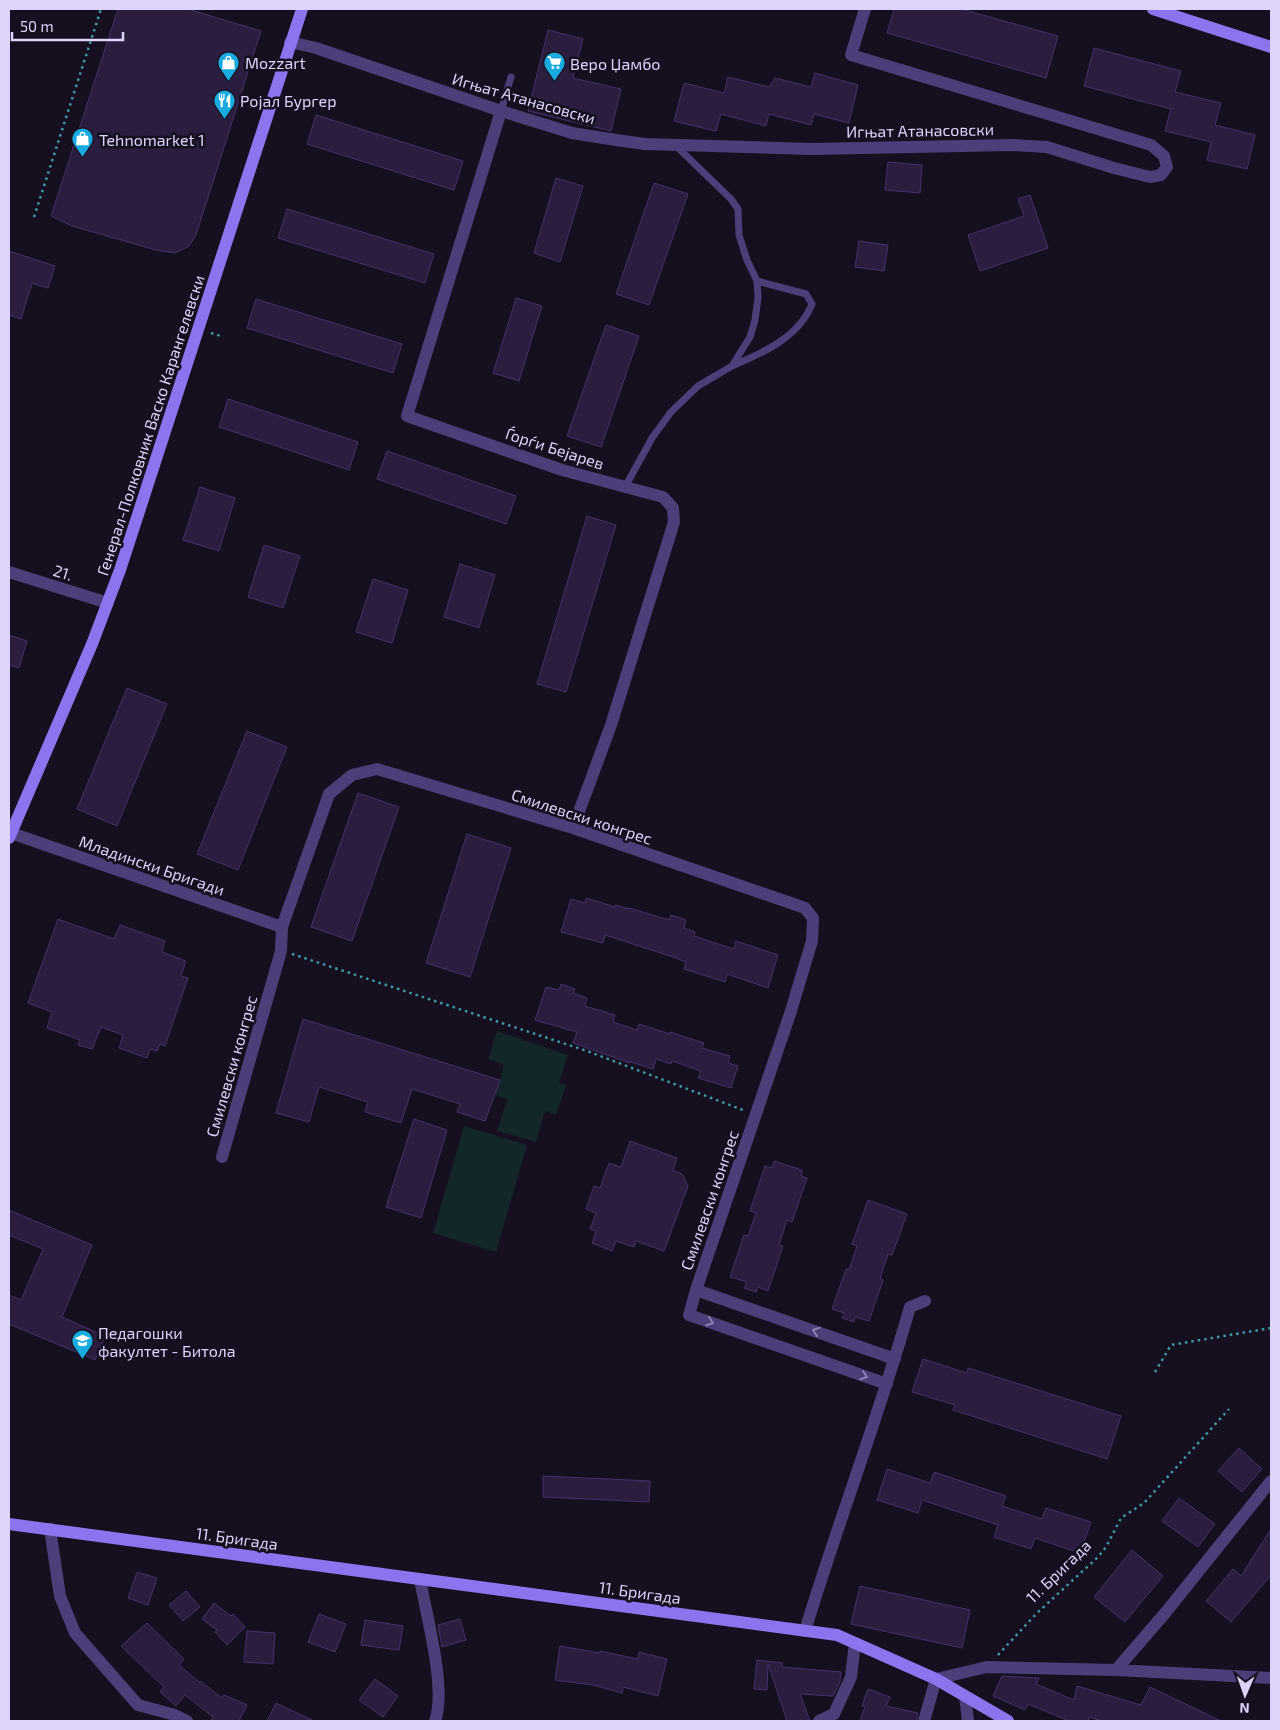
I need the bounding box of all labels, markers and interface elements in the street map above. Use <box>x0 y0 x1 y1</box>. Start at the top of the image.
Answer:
scale bar <box>12 10 124 42</box>
text: 50 m <box>20 17 54 35</box>
shop icon: Mozzart <box>217 50 241 81</box>
supermarket icon: Веро Џамбо <box>542 51 566 82</box>
place label: Mozzart <box>245 53 306 72</box>
place label: Веро Џамбо <box>570 54 661 73</box>
street label: Игњат Атанасовски <box>450 68 598 128</box>
restaurant icon: Ројал Бургер <box>212 88 236 119</box>
place label: Ројал Бургер <box>240 91 336 111</box>
street label: Игњат Атанасовски <box>846 119 994 141</box>
shop icon: Tehnomarket 1 <box>71 127 95 158</box>
place label: Tehnomarket 1 <box>99 130 205 149</box>
street label: Генерал-Полковник Васко Карангелевски <box>92 272 208 578</box>
street label: Ѓорѓи Бејарев <box>503 423 607 474</box>
street label: 21. <box>51 560 75 584</box>
street label: Смилевски конгрес <box>509 784 655 848</box>
street label: Младински Бригади <box>77 831 227 899</box>
street label: Смилевски конгрес <box>202 993 260 1139</box>
street label: Смилевски конгрес <box>676 1127 742 1272</box>
one-way arrow <box>706 1316 714 1326</box>
place label: Педагошки факултет - Битола <box>98 1323 236 1361</box>
one-way arrow <box>812 1327 821 1337</box>
school or university icon: Педагошки факултет - Битола <box>70 1329 94 1360</box>
one-way arrow <box>859 1370 868 1380</box>
street label: 11. Бригада <box>195 1523 279 1553</box>
street label: 11. Бригада <box>1022 1535 1094 1607</box>
street label: 11. Бригада <box>598 1577 682 1607</box>
north arrow <box>1220 1670 1270 1720</box>
text: N <box>1239 1700 1250 1717</box>

